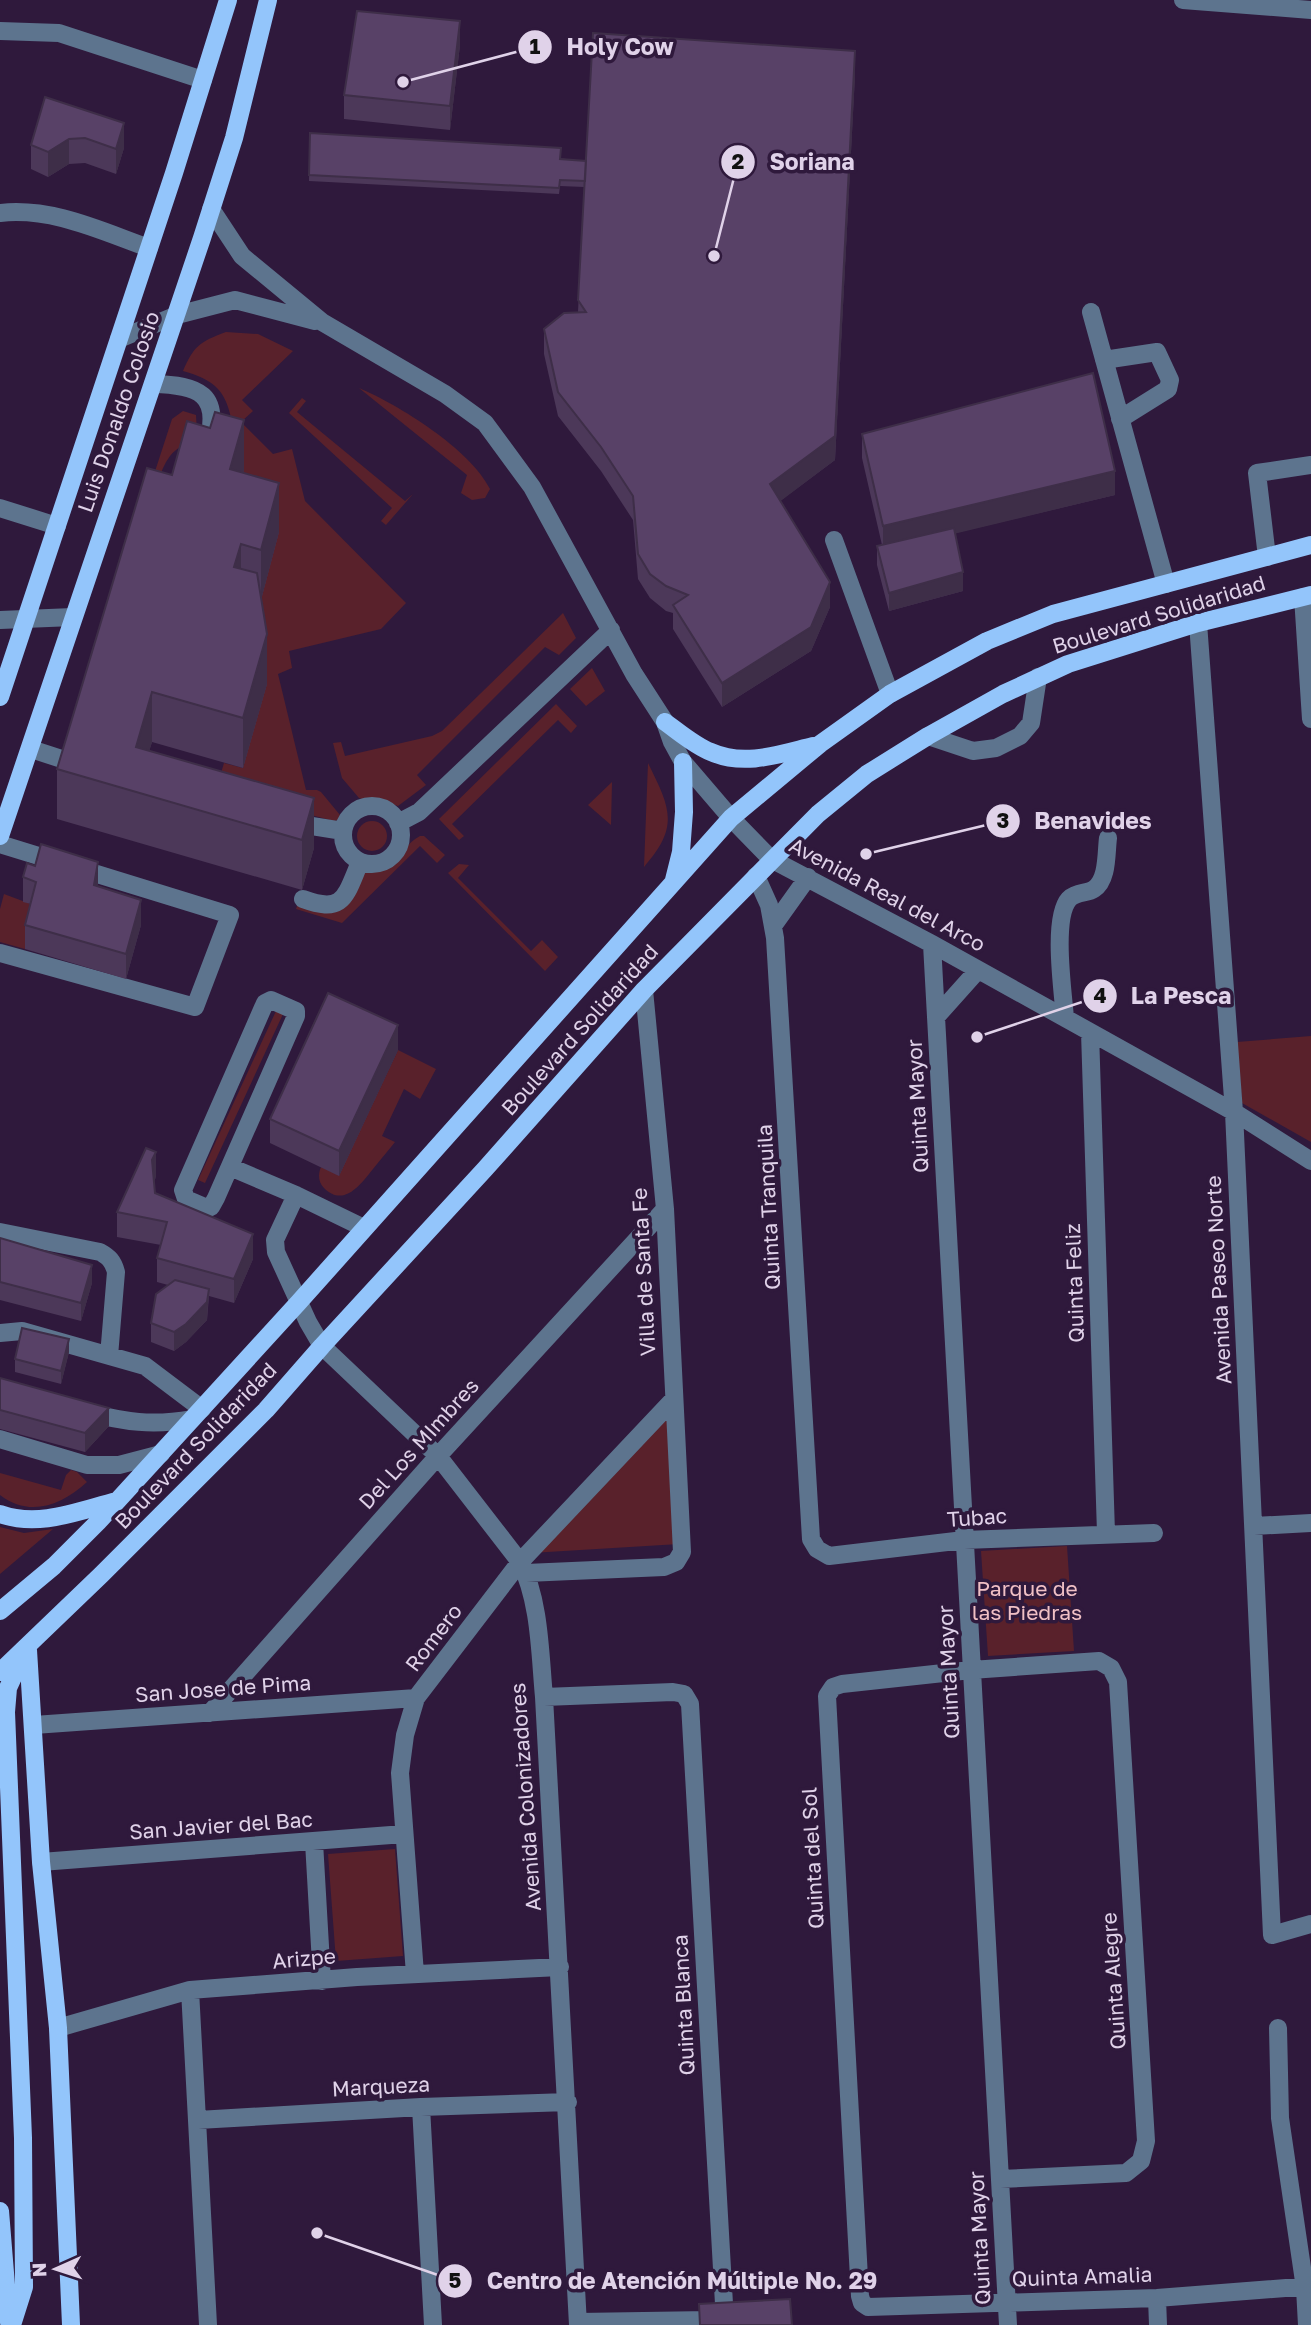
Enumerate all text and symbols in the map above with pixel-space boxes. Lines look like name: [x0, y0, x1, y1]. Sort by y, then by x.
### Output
callout: Holy Cow: [517, 25, 687, 69]
text: Holy Cow: [566, 32, 674, 60]
text: 1: [530, 33, 541, 59]
callout: Soriana: [720, 140, 868, 184]
text: Soriana: [769, 147, 855, 175]
text: 2: [732, 148, 745, 174]
street label: Luis Donaldo Colosio: [71, 308, 165, 516]
street label: Boulevard Solidaridad: [1049, 569, 1268, 659]
callout: Benavides: [986, 799, 1166, 843]
text: Benavides: [1034, 806, 1152, 834]
text: 3: [997, 807, 1009, 833]
street label: Avenida Real del Arco: [785, 831, 990, 957]
street label: Boulevard Solidaridad: [496, 938, 663, 1120]
callout: La Pesca: [1082, 974, 1246, 1018]
text: La Pesca: [1131, 981, 1231, 1009]
text: 4: [1093, 982, 1107, 1008]
street label: Quinta Mayor: [901, 1039, 933, 1174]
street label: Quinta Tranquila: [751, 1124, 785, 1291]
street label: Avenida Paseo Norte: [1200, 1175, 1236, 1385]
street label: Villa de Santa Fe: [626, 1187, 660, 1357]
street label: Quinta Feliz: [1059, 1223, 1089, 1343]
street label: Boulevard Solidaridad: [109, 1357, 282, 1534]
street label: Del Los MImbres: [353, 1373, 484, 1514]
street label: Tubac: [946, 1502, 1008, 1532]
park label: Parque de las Piedras: [972, 1575, 1082, 1625]
street label: Romero: [399, 1598, 467, 1676]
street label: Quinta Mayor: [932, 1605, 964, 1740]
street label: San Jose de Pima: [134, 1669, 312, 1707]
street label: Avenida Colonizadores: [504, 1682, 546, 1912]
street label: Quinta del Sol: [795, 1787, 829, 1930]
street label: San Javier del Bac: [128, 1806, 314, 1844]
street label: Quinta Alegre: [1095, 1912, 1131, 2051]
street label: Quinta Blanca: [666, 1934, 700, 2076]
street label: Arizpe: [271, 1942, 337, 1974]
street label: Marqueza: [331, 2070, 431, 2102]
street label: Quinta Mayor: [963, 2171, 995, 2306]
north arrow: [21, 2234, 91, 2304]
callout: Centro de Atención Múltiple No. 29: [438, 2259, 891, 2303]
street label: Quinta Amalia: [1011, 2261, 1153, 2291]
text: N: [27, 2262, 50, 2278]
text: Centro de Atención Múltiple No. 29: [487, 2266, 877, 2294]
text: 5: [449, 2267, 462, 2293]

